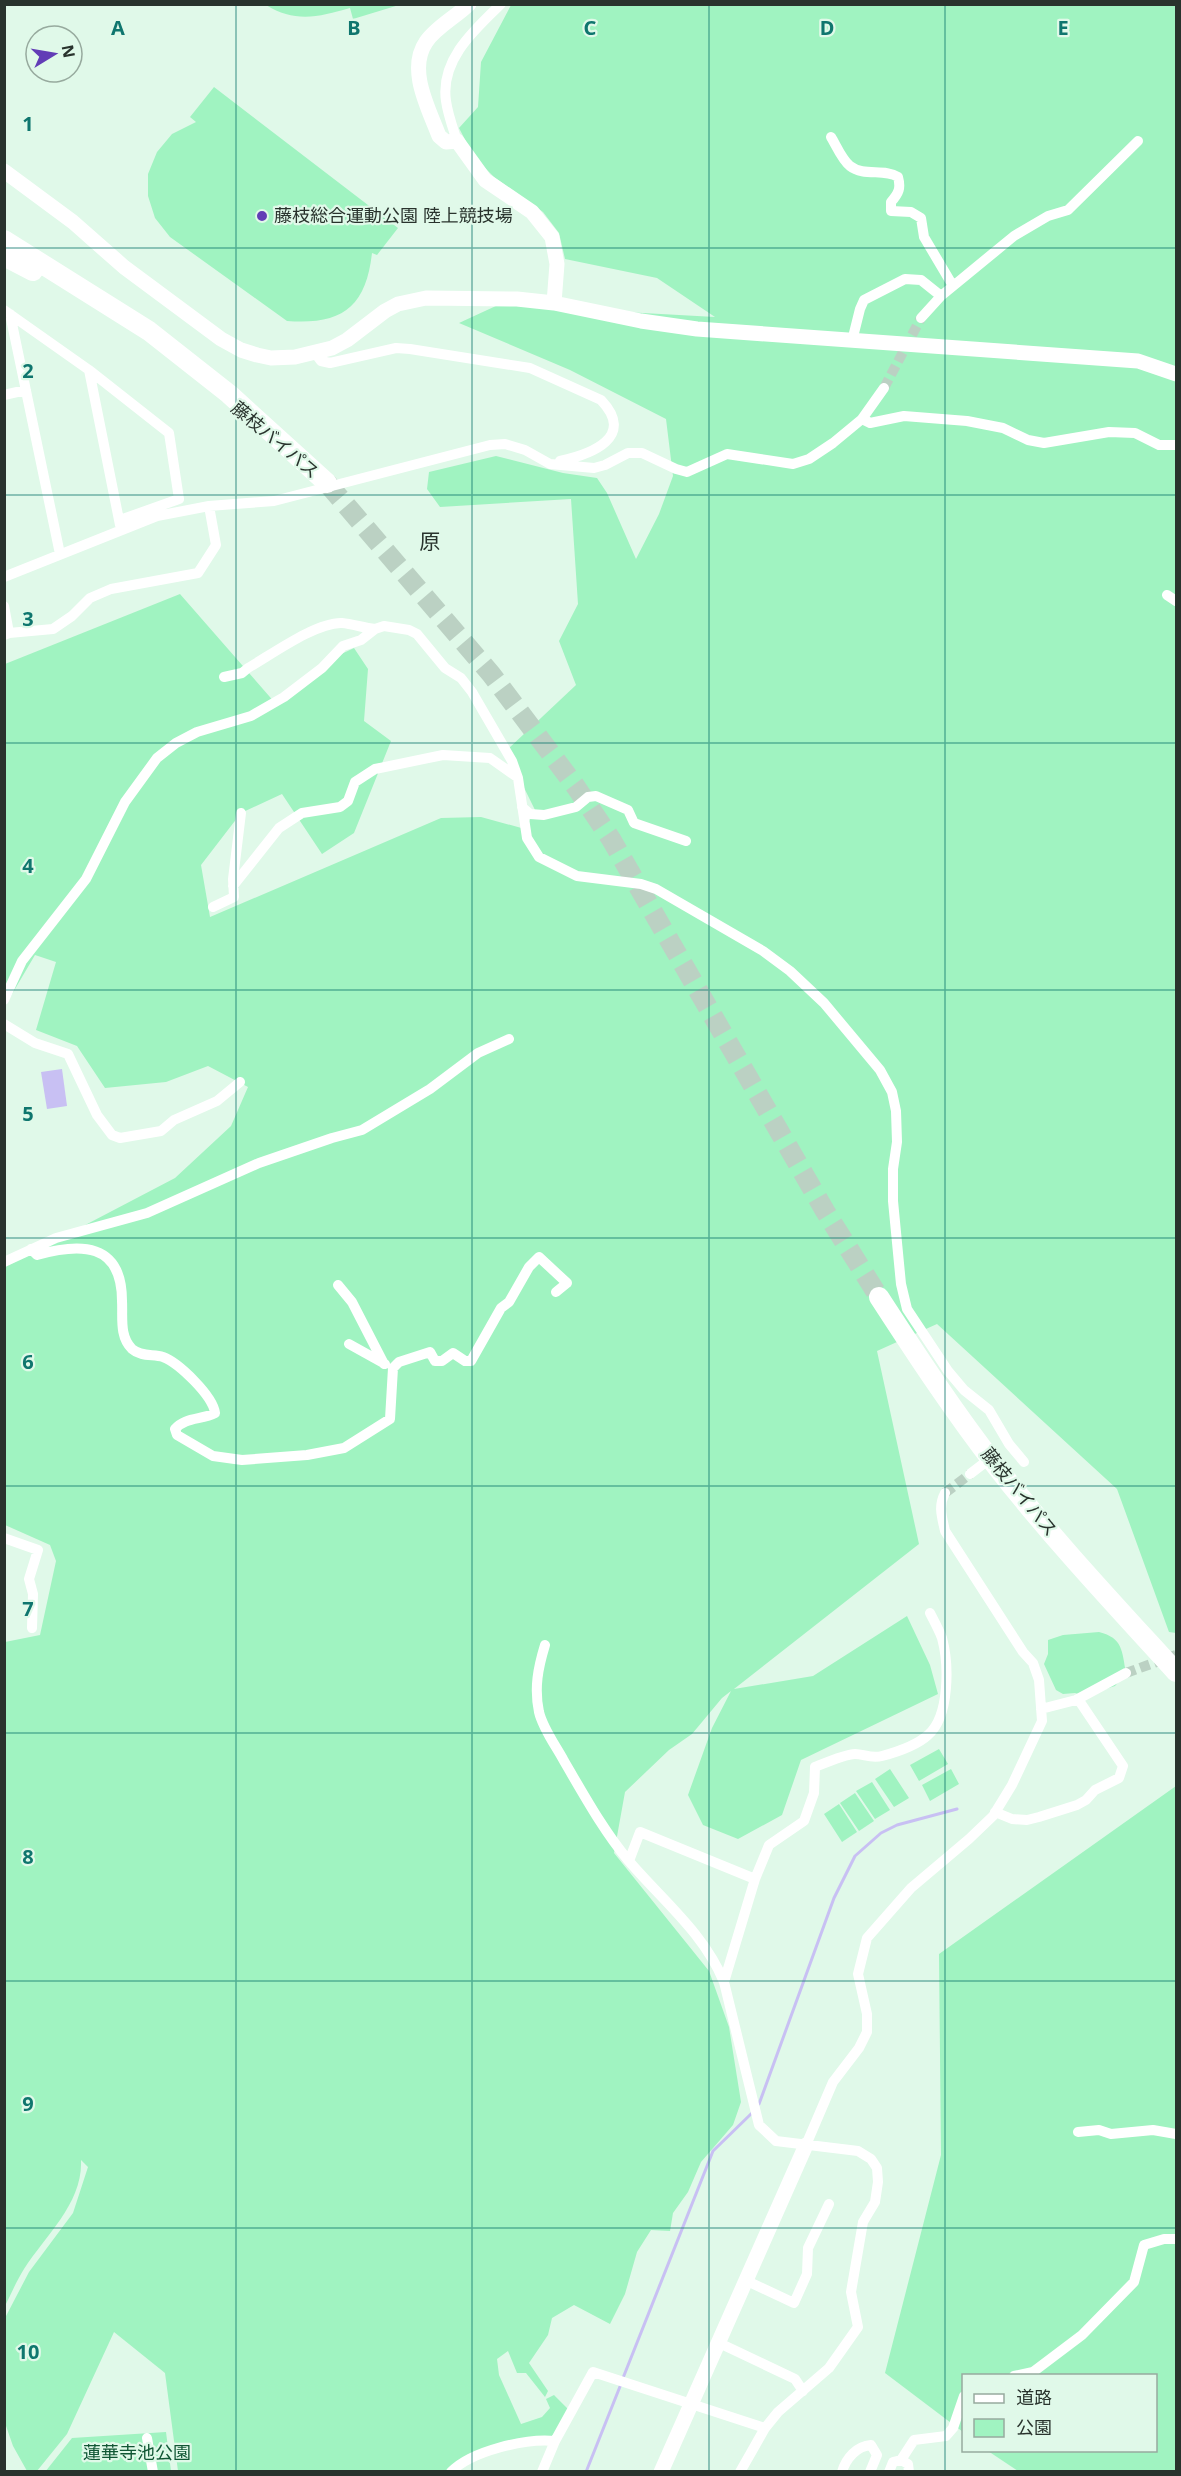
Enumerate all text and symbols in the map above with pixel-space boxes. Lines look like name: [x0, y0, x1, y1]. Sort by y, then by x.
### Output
text: A: [111, 14, 125, 41]
text: B: [347, 14, 361, 41]
text: C: [584, 14, 597, 41]
text: D: [820, 14, 834, 41]
text: E: [1057, 14, 1069, 41]
north arrow: [24, 24, 84, 84]
text: N: [57, 43, 81, 60]
text: 1: [22, 110, 34, 137]
place label: 藤枝総合運動公園 陸上競技場: [274, 203, 513, 227]
marker: 藤枝総合運動公園 陸上競技場: [255, 209, 269, 223]
text: 2: [22, 357, 34, 384]
street label: 藤枝バイパス: [227, 395, 325, 483]
district label: 原: [420, 527, 441, 555]
text: 3: [22, 605, 34, 632]
text: 4: [22, 852, 34, 879]
text: 5: [22, 1100, 34, 1127]
text: 6: [22, 1348, 34, 1375]
street label: 藤枝バイパス: [977, 1442, 1063, 1541]
text: 7: [22, 1595, 34, 1622]
text: 8: [22, 1843, 34, 1870]
text: 9: [22, 2090, 34, 2117]
text: 10: [17, 2338, 39, 2365]
legend: [962, 2374, 1157, 2452]
text: 道路: [1016, 2385, 1052, 2409]
text: 公園: [1016, 2415, 1052, 2439]
park label: 蓮華寺池公園: [83, 2440, 191, 2464]

